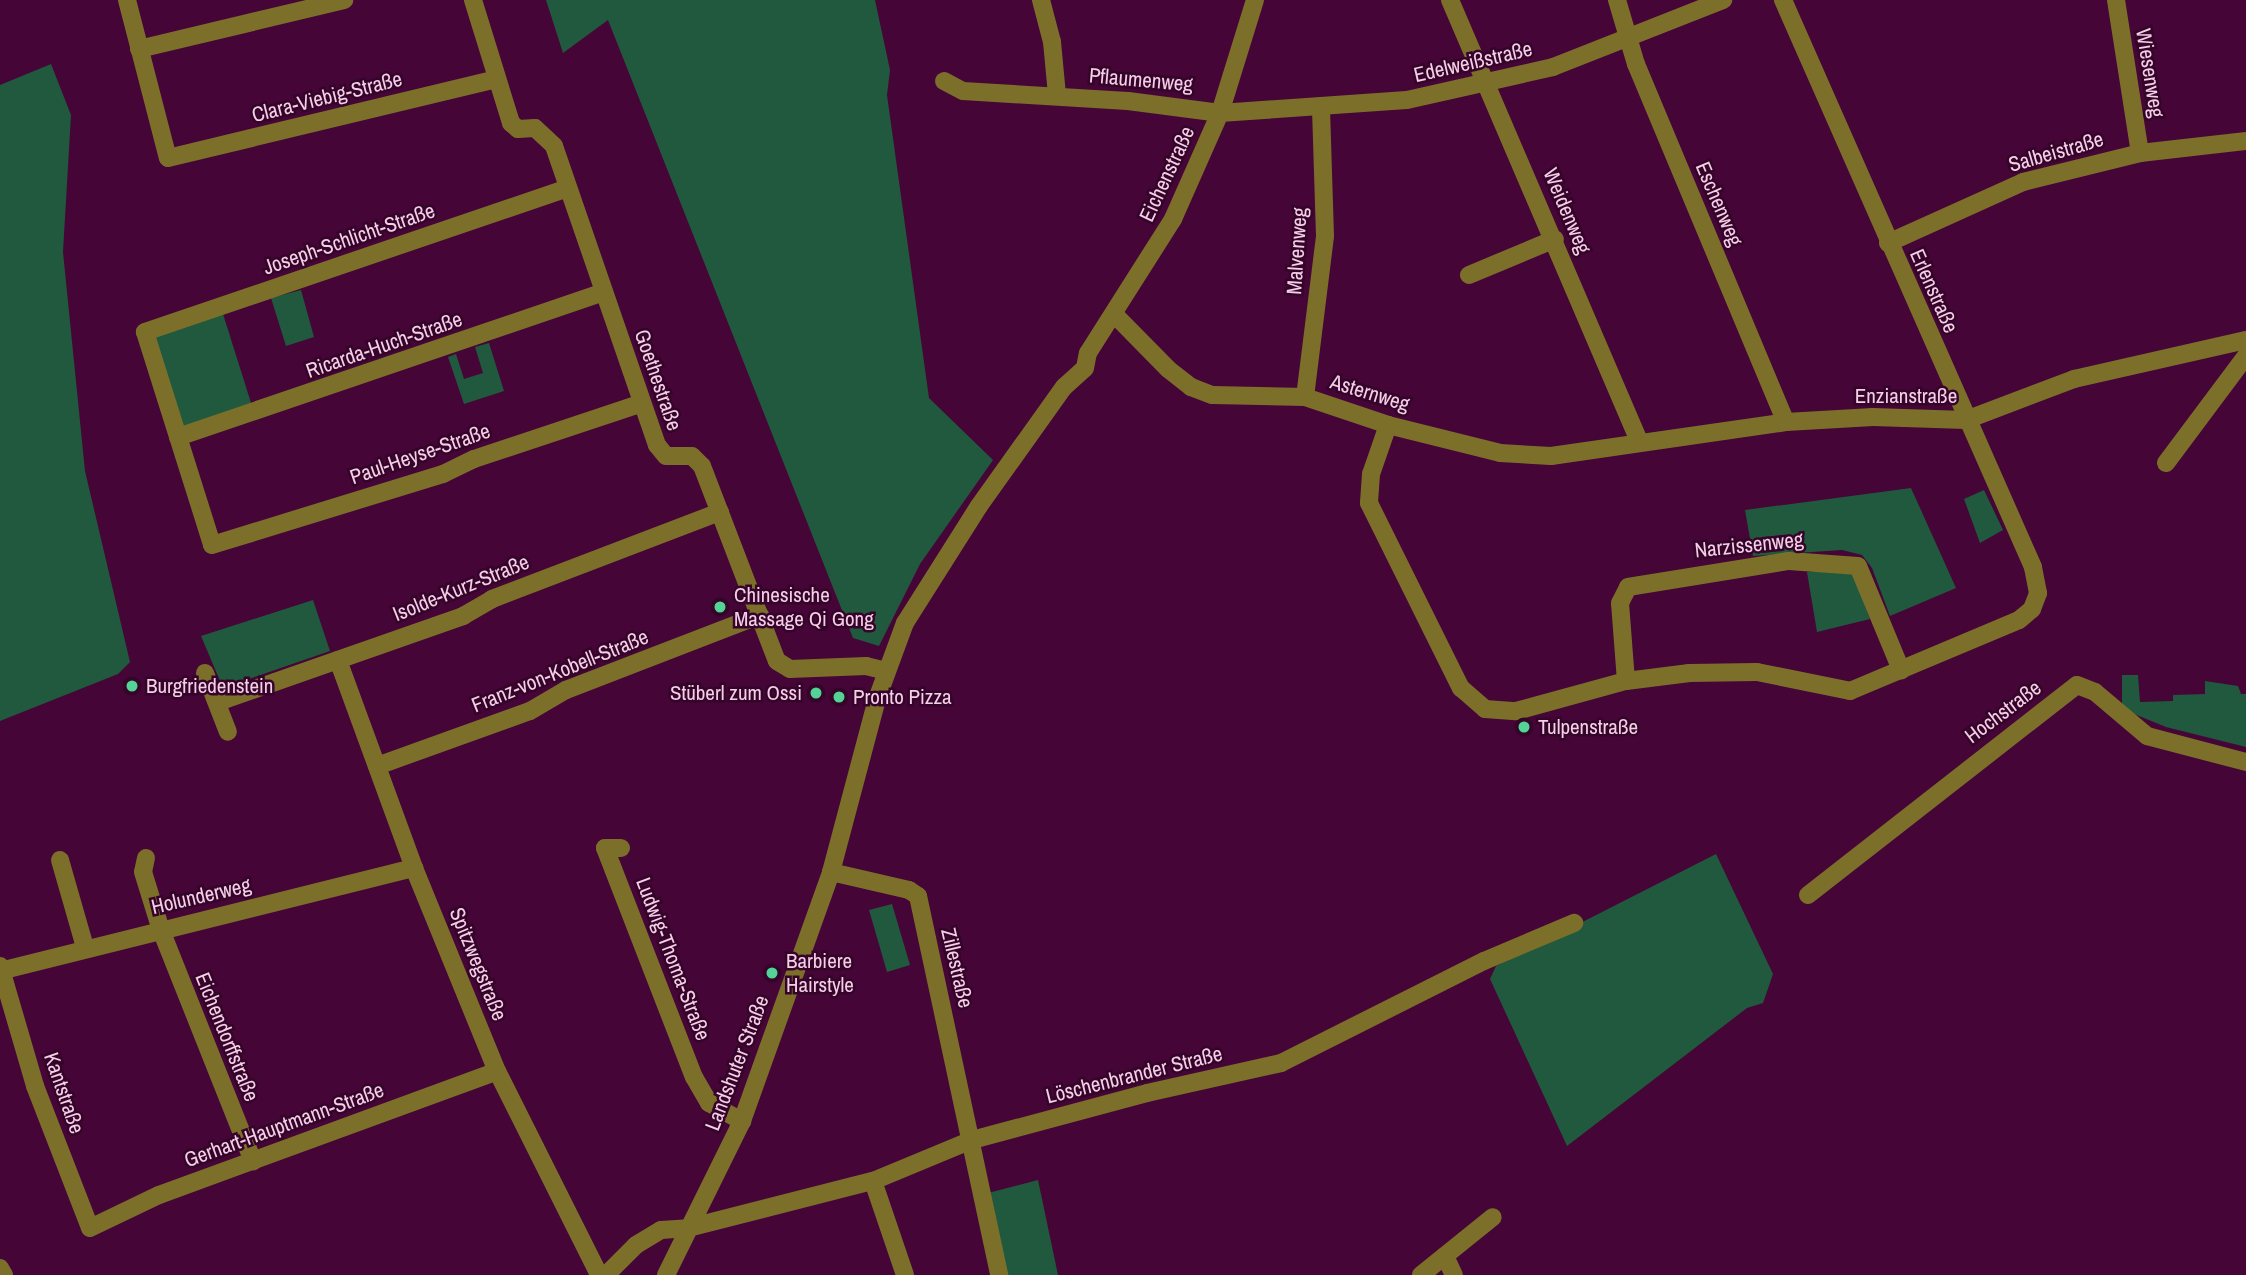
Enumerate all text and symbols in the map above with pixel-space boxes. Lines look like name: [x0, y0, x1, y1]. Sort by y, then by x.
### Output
street label: Wiesenweg: [2131, 27, 2169, 119]
street label: Edelweißstraße: [1411, 36, 1535, 88]
street label: Pflaumenweg: [1088, 63, 1194, 97]
street label: Clara-Viebig-Straße: [249, 66, 405, 128]
street label: Eichenstraße: [1134, 122, 1200, 226]
street label: Salbeistraße: [2006, 126, 2106, 178]
street label: Eschenweg: [1690, 158, 1748, 250]
street label: Weidenweg: [1538, 164, 1596, 258]
street label: Joseph-Schlicht-Straße: [260, 198, 438, 280]
street label: Malvenweg: [1281, 207, 1313, 295]
street label: Erlenstraße: [1904, 245, 1964, 337]
street label: Ricarda-Huch-Straße: [303, 306, 465, 384]
street label: Goethestraße: [629, 326, 687, 434]
street label: Asternweg: [1327, 369, 1413, 417]
street label: Enzianstraße: [1855, 383, 1957, 409]
street label: Paul-Heyse-Straße: [347, 418, 493, 490]
street label: Narzissenweg: [1693, 527, 1805, 563]
street label: Isolde-Kurz-Straße: [389, 549, 533, 627]
place label: Chinesische Massage Qi Gong: [734, 582, 874, 632]
marker: Chinesische Massage Qi Gong: [712, 599, 728, 615]
street label: Franz-von-Kobell-Straße: [468, 624, 652, 718]
place label: Burgfriedenstein: [146, 673, 273, 699]
street label: Hochstraße: [1960, 675, 2046, 749]
marker: Burgfriedenstein: [124, 678, 140, 694]
place label: Stüberl zum Ossi: [670, 680, 802, 706]
place label: Pronto Pizza: [853, 684, 952, 710]
marker: Stüberl zum Ossi: [808, 685, 824, 701]
marker: Pronto Pizza: [831, 689, 847, 705]
place label: Tulpenstraße: [1538, 714, 1638, 740]
marker: Tulpenstraße: [1516, 719, 1532, 735]
street label: Holunderweg: [149, 872, 253, 920]
street label: Ludwig-Thoma-Straße: [630, 874, 716, 1044]
street label: Spitzwegstraße: [444, 904, 512, 1024]
street label: Zillestraße: [936, 926, 978, 1010]
place label: Barbiere Hairstyle: [786, 948, 854, 998]
marker: Barbiere Hairstyle: [764, 965, 780, 981]
street label: Eichendorffstraße: [190, 969, 264, 1105]
street label: Landshuter Straße: [700, 992, 774, 1134]
street label: Löschenbrander Straße: [1043, 1041, 1225, 1109]
street label: Kantstraße: [38, 1049, 90, 1137]
street label: Gerhart-Hauptmann-Straße: [181, 1077, 387, 1173]

